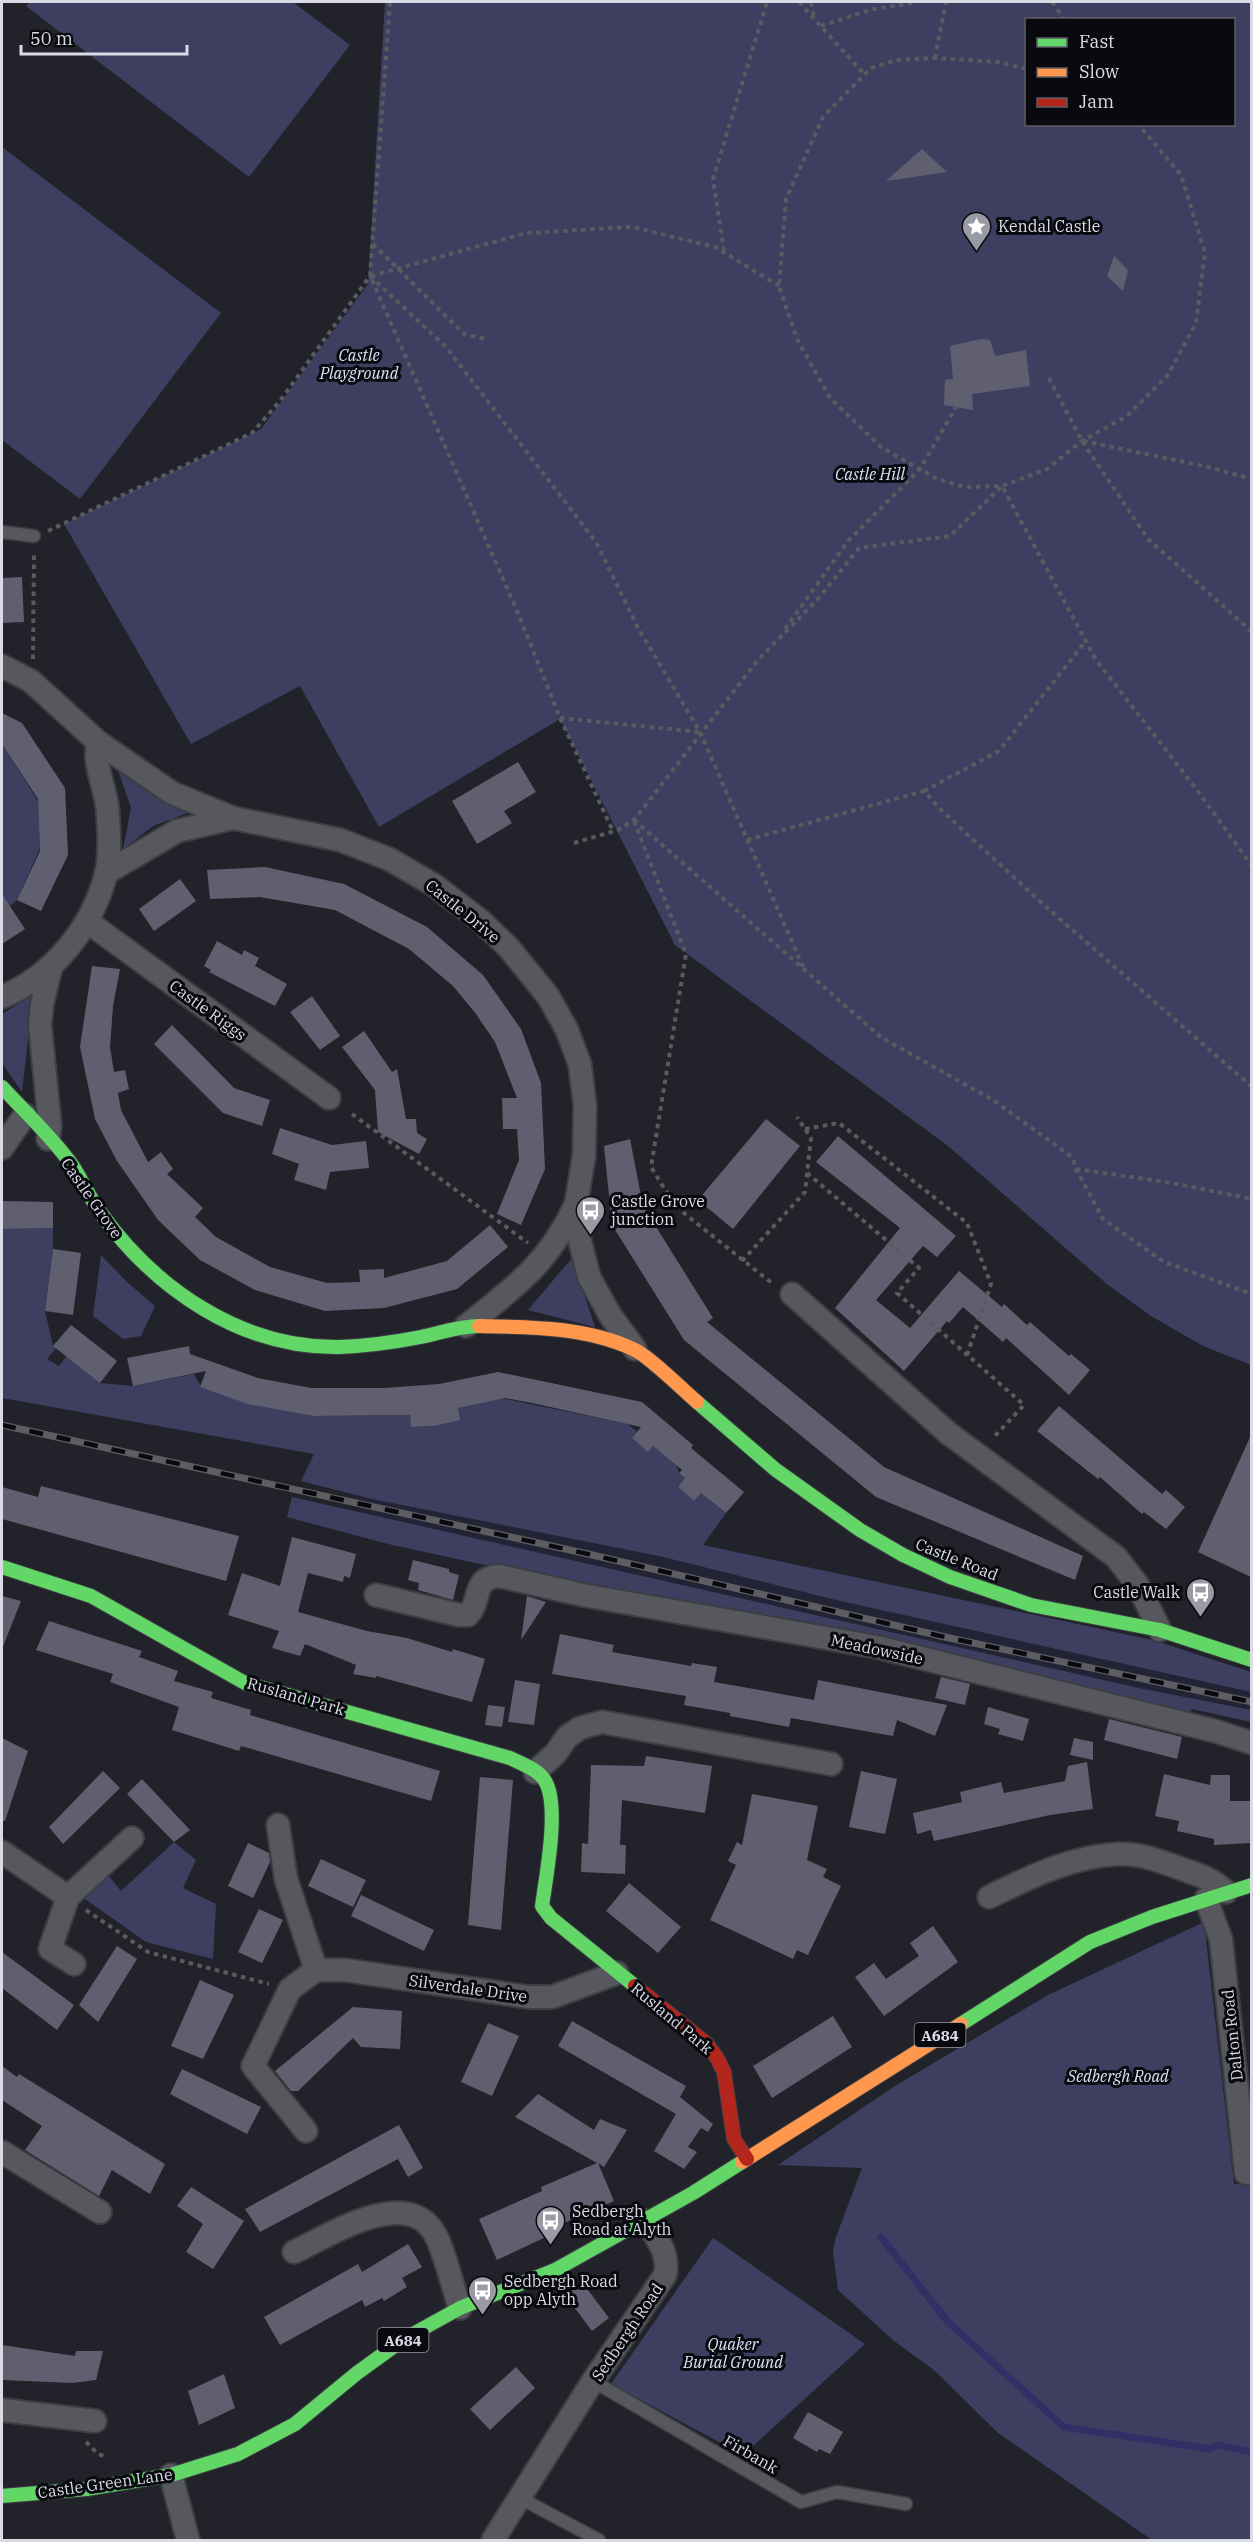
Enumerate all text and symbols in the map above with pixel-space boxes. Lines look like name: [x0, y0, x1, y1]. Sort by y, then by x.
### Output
scale bar: [21, 18, 188, 56]
legend: [1025, 18, 1235, 126]
text: 50 m: [30, 27, 73, 50]
text: Fast: [1079, 30, 1114, 53]
text: Slow: [1079, 60, 1119, 83]
text: Jam: [1079, 90, 1114, 113]
place icon: Kendal Castle: [961, 210, 993, 252]
place label: Kendal Castle: [998, 216, 1100, 236]
park label: Castle Playground: [319, 345, 399, 383]
park label: Castle Hill: [835, 464, 905, 484]
street label: Castle Drive: [422, 875, 504, 947]
street label: Castle Riggs: [166, 975, 250, 1045]
street label: Castle Grove: [57, 1154, 127, 1242]
place label: Castle Grove junction: [610, 1191, 705, 1229]
bus stop icon: Castle Grove junction: [574, 1194, 606, 1236]
street label: Castle Road: [913, 1533, 1002, 1585]
bus stop icon: Castle Walk: [1185, 1576, 1217, 1618]
place label: Castle Walk: [1093, 1582, 1181, 1602]
street label: Meadowside: [829, 1629, 925, 1669]
street label: Rusland Park: [245, 1673, 348, 1720]
street label: Silverdale Drive: [408, 1970, 528, 2006]
street label: Rusland Park: [627, 1978, 717, 2058]
street label: Dalton Road: [1217, 1988, 1247, 2082]
road number: A684: [914, 2023, 966, 2047]
park label: Sedbergh Road: [1066, 2066, 1169, 2086]
place label: Sedbergh Road at Alyth: [572, 2201, 672, 2239]
bus stop icon: Sedbergh Road at Alyth: [535, 2204, 567, 2246]
place label: Sedbergh Road opp Alyth: [504, 2271, 618, 2309]
bus stop icon: Sedbergh Road opp Alyth: [467, 2274, 499, 2316]
street label: Sedbergh Road: [587, 2279, 667, 2385]
road number: A684: [378, 2328, 428, 2352]
park label: Quaker Burial Ground: [682, 2334, 783, 2372]
street label: Firbank: [720, 2430, 782, 2478]
street label: Castle Green Lane: [36, 2464, 174, 2502]

